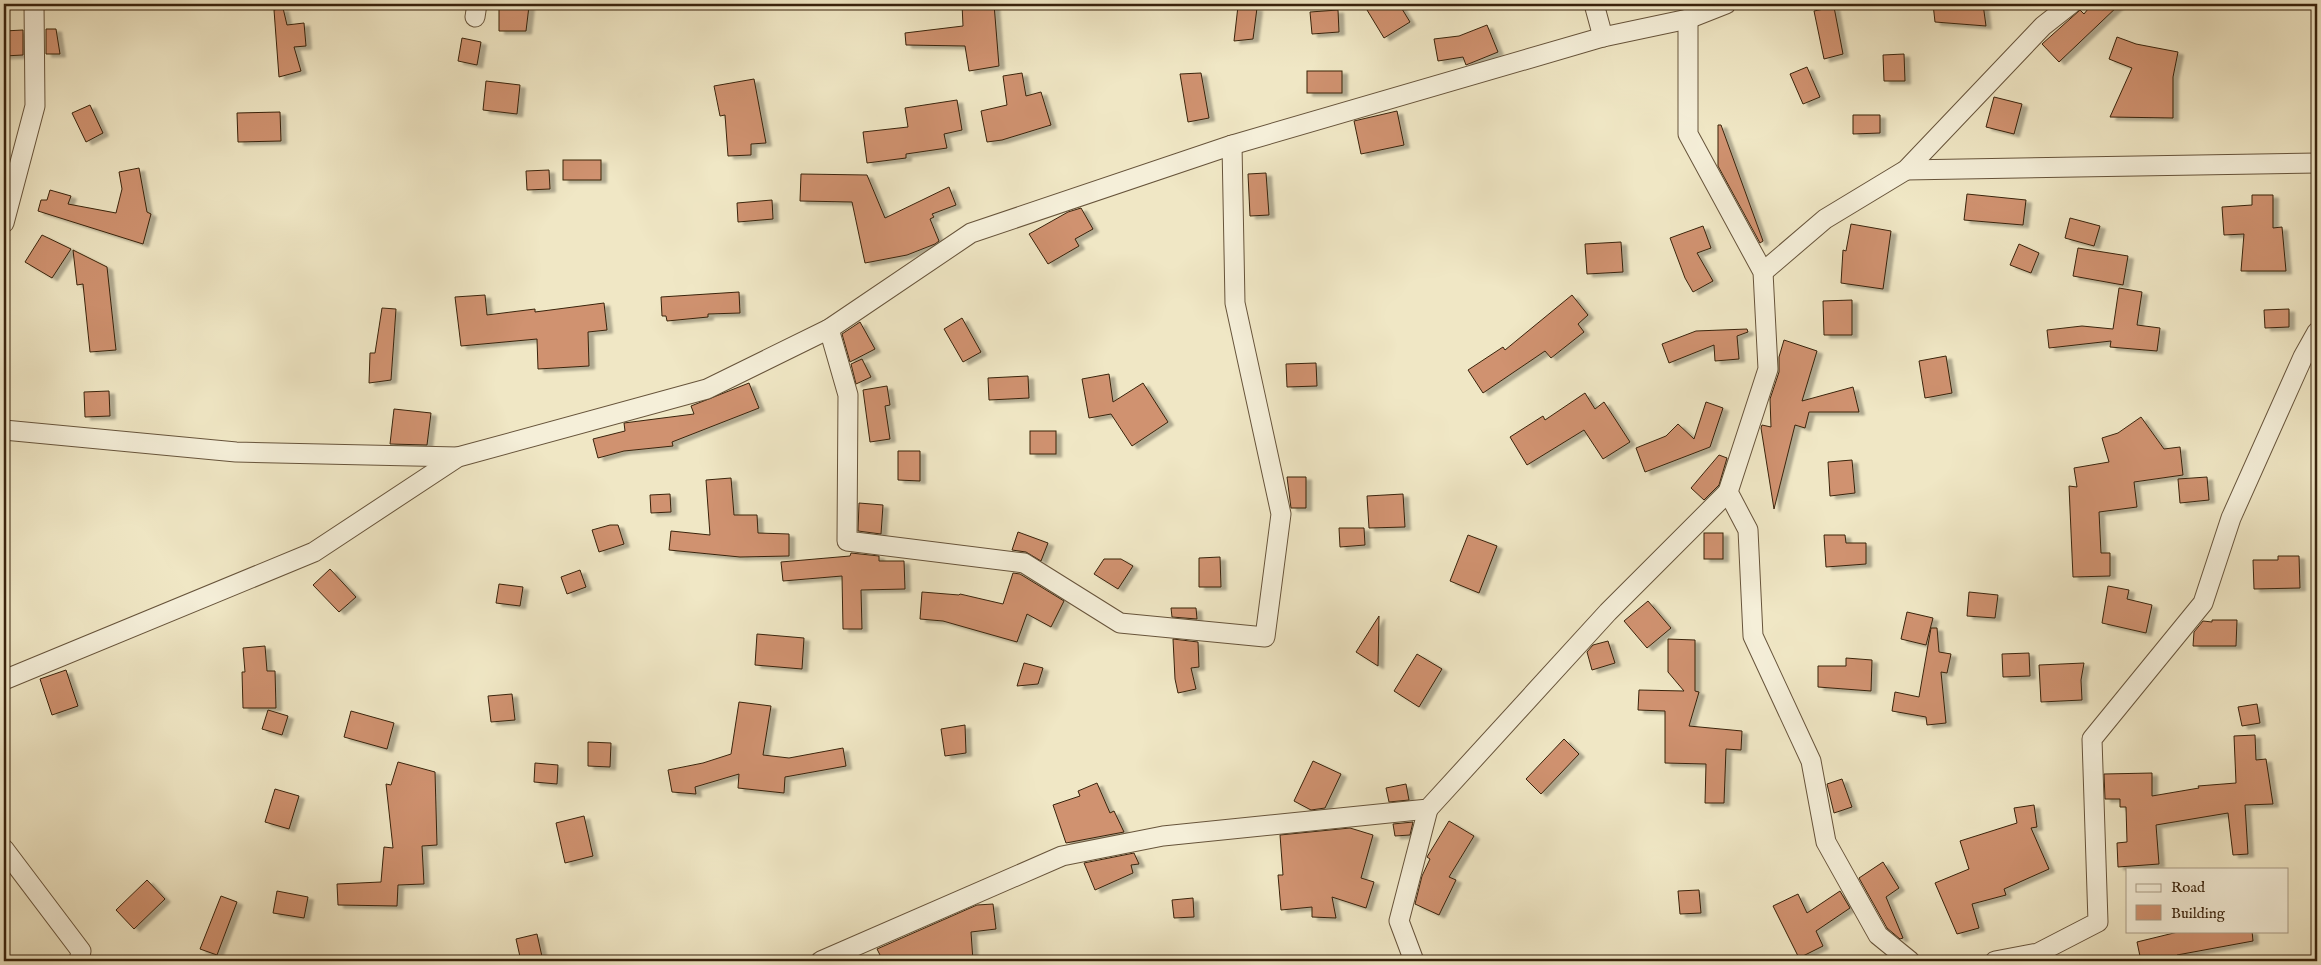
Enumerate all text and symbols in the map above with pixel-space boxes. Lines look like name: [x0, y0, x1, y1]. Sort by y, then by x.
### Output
legend: [2126, 868, 2288, 932]
text: Road: [2171, 878, 2206, 897]
text: Building: [2171, 904, 2226, 923]

